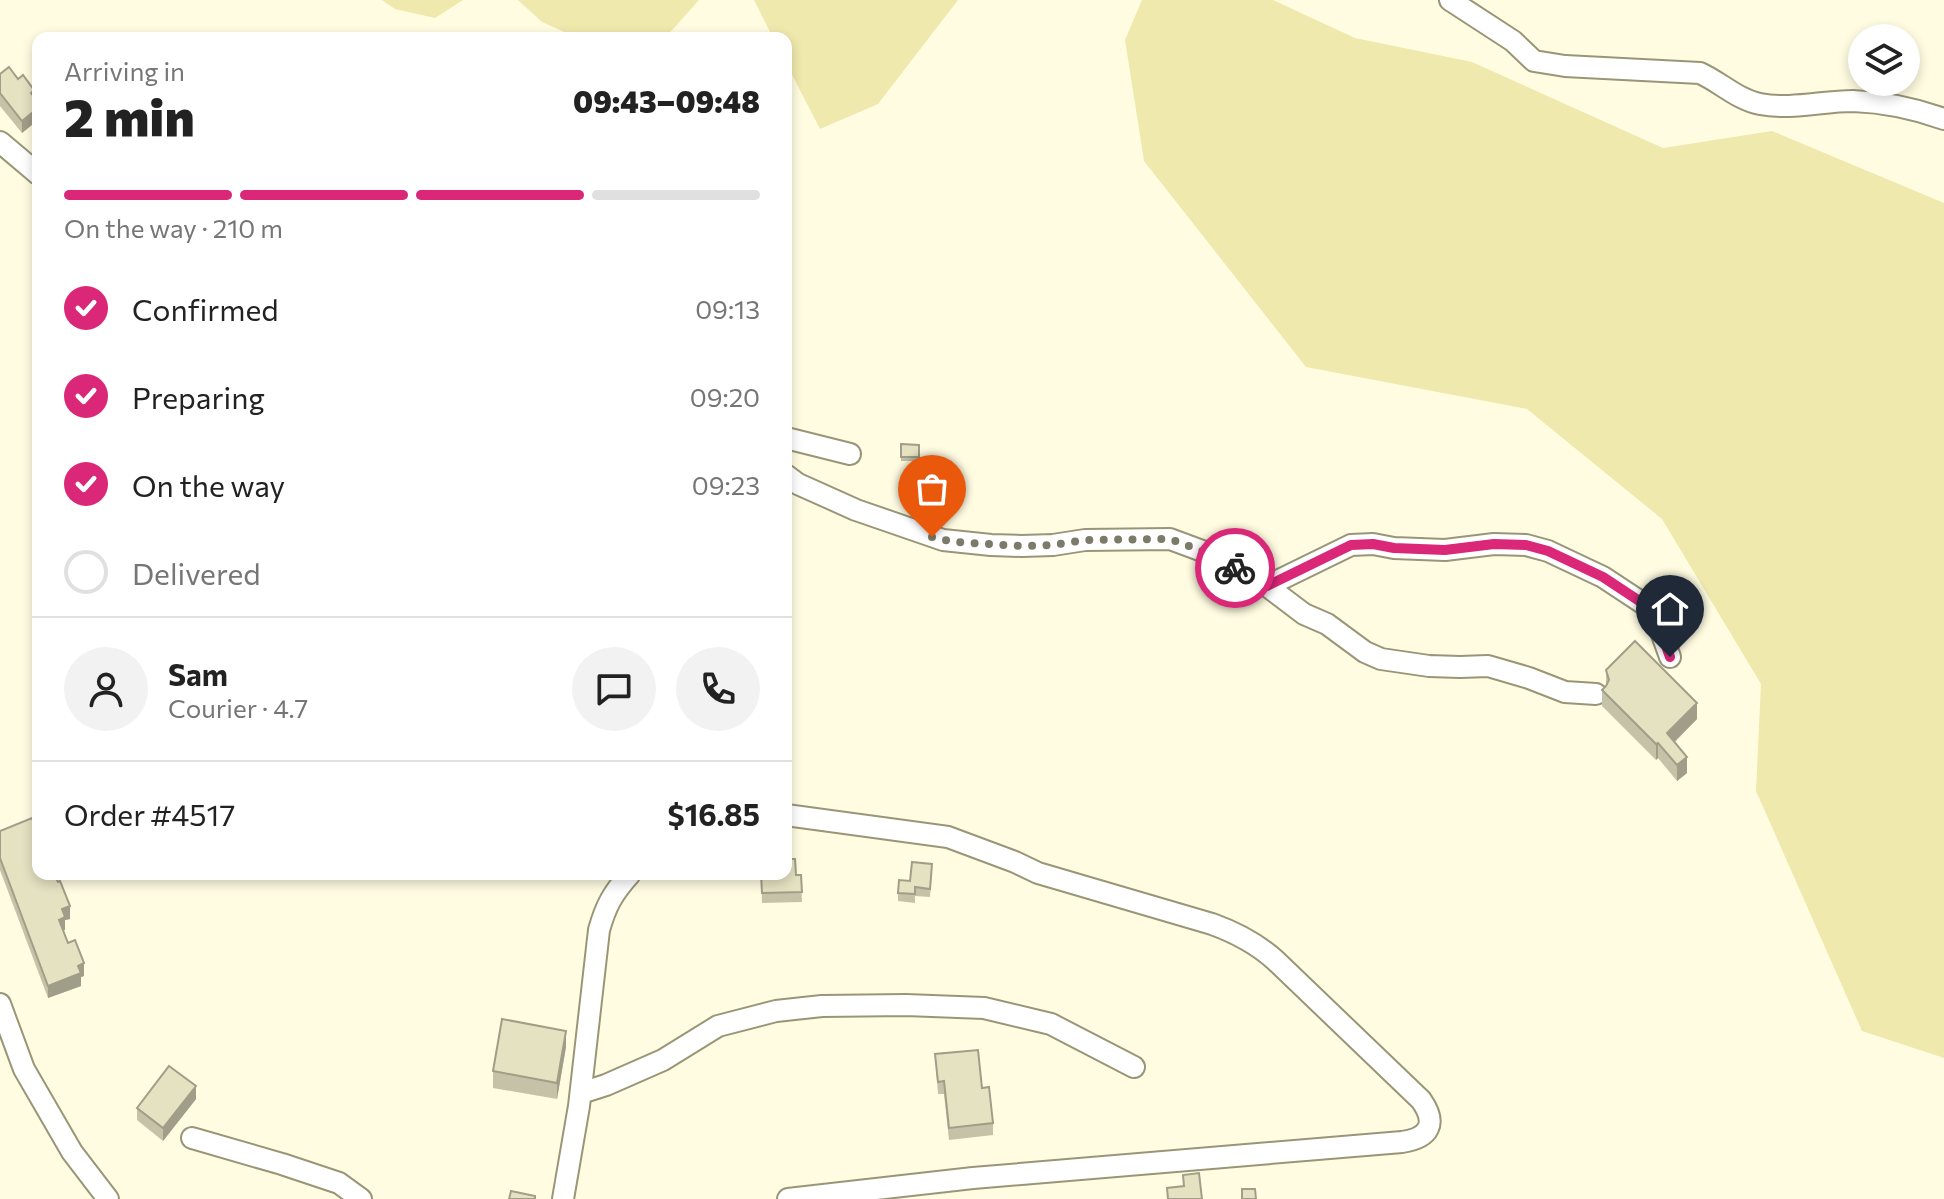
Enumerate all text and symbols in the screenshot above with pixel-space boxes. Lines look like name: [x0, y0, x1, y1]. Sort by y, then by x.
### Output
map controls: [1848, 24, 1920, 96]
button: layers: [1848, 24, 1920, 96]
text: Arriving in: [64, 55, 185, 86]
text: 09:43–09:48: [573, 82, 760, 119]
text: 2 min: [64, 84, 195, 148]
text: On the way · 210 m: [64, 212, 283, 243]
icon: check: [64, 286, 108, 330]
text: Confirmed: [132, 290, 279, 327]
text: 09:13: [695, 293, 760, 324]
icon: check: [64, 374, 108, 418]
text: Preparing: [132, 378, 265, 415]
text: 09:20: [690, 381, 760, 412]
pin: [898, 455, 966, 537]
icon: check: [64, 462, 108, 506]
text: On the way: [132, 466, 285, 503]
icon: bag: [910, 467, 954, 511]
text: 09:23: [692, 469, 760, 500]
courier: [1195, 528, 1275, 608]
icon: bike: [1213, 546, 1257, 590]
text: Delivered: [132, 554, 261, 591]
pin: [1636, 575, 1704, 657]
icon: home: [1648, 587, 1692, 631]
button: person: [64, 647, 148, 731]
button: chat: [572, 647, 656, 731]
button: phone: [676, 647, 760, 731]
text: Sam: [168, 655, 228, 692]
text: Courier · 4.7: [168, 692, 308, 723]
text: Order #4517: [64, 795, 235, 832]
text: $16.85: [668, 795, 760, 832]

